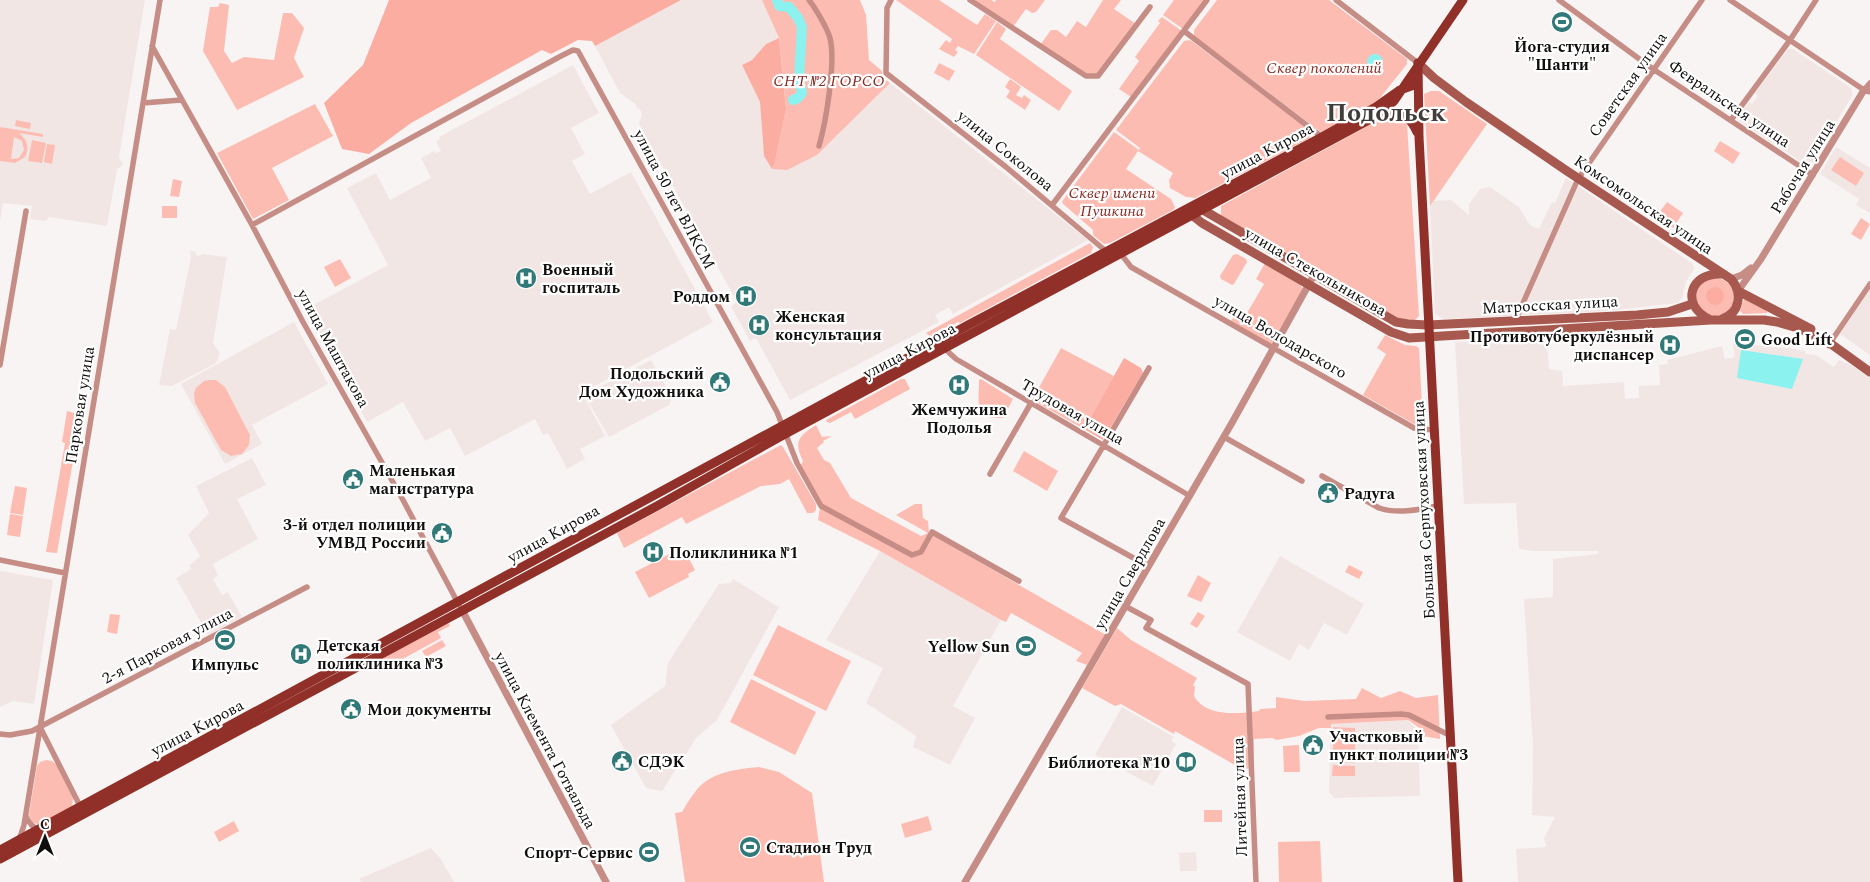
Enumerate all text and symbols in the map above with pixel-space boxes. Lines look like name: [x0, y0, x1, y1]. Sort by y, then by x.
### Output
sports icon: Йога-студия "Шанти": [1550, 10, 1574, 34]
street label: Советская улица: [1583, 27, 1673, 142]
place label: Йога-студия "Шанти": [1514, 35, 1610, 77]
street label: Февральская улица: [1664, 54, 1795, 154]
park label: Сквер поколений: [1266, 56, 1382, 80]
park label: СНТ №2 ГОРСО: [773, 69, 885, 93]
district label: Подольск: [1326, 93, 1446, 133]
street label: улица Соколова: [951, 104, 1059, 197]
street label: Рабочая улица: [1764, 115, 1842, 218]
street label: улица Кирова: [1216, 116, 1318, 186]
street label: улица 50 лет ВЛКСМ: [627, 124, 721, 274]
street label: Комсомольская улица: [1569, 149, 1718, 261]
park label: Сквер имени Пушкина: [1069, 181, 1156, 223]
street label: улица Стекольникова: [1239, 221, 1391, 323]
place label: Военный госпиталь: [542, 258, 620, 300]
hospital icon: Военный госпиталь: [514, 266, 538, 290]
street label: улица Маштакова: [290, 284, 376, 412]
hospital icon: Роддом: [734, 284, 758, 308]
place label: Роддом: [673, 285, 730, 309]
street label: улица Володарского: [1209, 288, 1351, 385]
street label: Матросская улица: [1481, 289, 1619, 321]
place label: Женская консультация: [775, 305, 882, 347]
hospital icon: Женская консультация: [747, 313, 771, 337]
street label: улица Кирова: [858, 316, 960, 386]
place label: Противотуберкулёзный диспансер: [1470, 325, 1654, 367]
sports icon: Good Lift: [1733, 327, 1757, 351]
place label: Good Lift: [1761, 328, 1832, 352]
hospital icon: Противотуберкулёзный диспансер: [1658, 333, 1682, 357]
street label: Парковая улица: [59, 345, 101, 466]
place label: Подольский Дом Художника: [579, 362, 705, 404]
public building icon: Подольский Дом Художника: [708, 370, 732, 394]
street label: Трудовая улица: [1016, 372, 1129, 451]
hospital icon: Жемчужина Подолья: [947, 373, 971, 397]
place label: Жемчужина Подолья: [911, 398, 1008, 440]
street label: Большая Серпуховская улица: [1406, 400, 1442, 620]
place label: Маленькая магистратура: [369, 459, 475, 501]
public building icon: Маленькая магистратура: [341, 467, 365, 491]
public building icon: Радуга: [1316, 481, 1340, 505]
place label: Радуга: [1344, 482, 1396, 506]
street label: улица Кирова: [502, 498, 604, 570]
place label: 3-й отдел полиции УМВД России: [283, 513, 426, 555]
street label: улица Свердлова: [1088, 513, 1172, 635]
public building icon: 3-й отдел полиции УМВД России: [430, 521, 454, 545]
hospital icon: Поликлиника №1: [641, 540, 665, 564]
place label: Поликлиника №1: [669, 541, 798, 565]
street label: 2-я Парковая улица: [98, 601, 237, 691]
sports icon: Импульс: [213, 628, 237, 652]
place label: Детская поликлиника №3: [317, 634, 443, 676]
sports icon: Yellow Sun: [1014, 634, 1038, 658]
place label: Yellow Sun: [928, 635, 1010, 659]
hospital icon: Детская поликлиника №3: [289, 642, 313, 666]
street label: улица Клемента Готвальда: [488, 647, 602, 833]
place label: Импульс: [191, 653, 259, 677]
street label: улица Кирова: [146, 693, 248, 763]
public building icon: Мои документы: [339, 697, 363, 721]
place label: Мои документы: [367, 698, 491, 722]
place label: Участковый пункт полиции №3: [1329, 725, 1468, 767]
public building icon: Участковый пункт полиции №3: [1301, 733, 1325, 757]
street label: Литейная улица: [1226, 737, 1254, 857]
public building icon: СДЭК: [610, 749, 634, 773]
place label: СДЭК: [638, 750, 686, 774]
library icon: Библиотека №10: [1174, 750, 1198, 774]
place label: Библиотека №10: [1047, 751, 1170, 775]
north arrow: [20, 812, 70, 862]
text: С: [40, 814, 50, 835]
sports icon: Стадион Труд: [738, 835, 762, 859]
place label: Стадион Труд: [766, 836, 872, 860]
sports icon: Спорт-Сервис: [637, 840, 661, 864]
place label: Спорт-Сервис: [524, 841, 633, 865]

